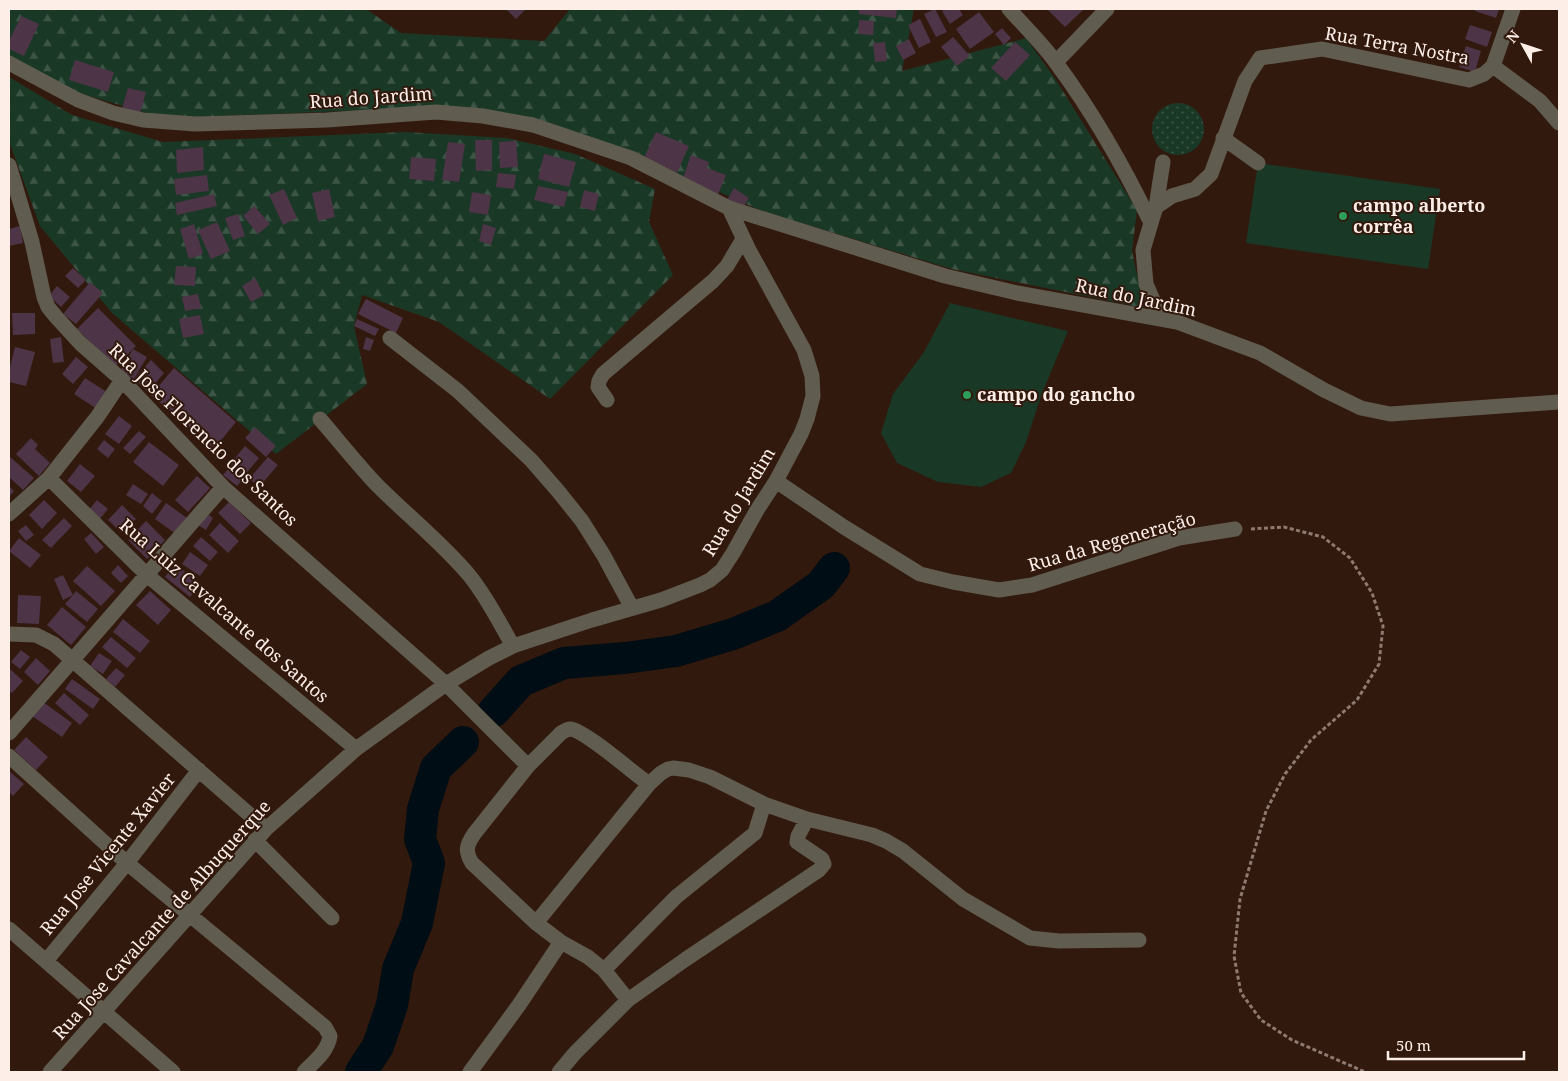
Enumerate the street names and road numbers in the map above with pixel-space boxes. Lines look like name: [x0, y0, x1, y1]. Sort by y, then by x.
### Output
street label: Rua Terra Nostra: [1323, 21, 1471, 70]
street label: Rua do Jardim: [309, 81, 433, 113]
street label: Rua do Jardim: [1074, 272, 1199, 322]
street label: Rua Jose Florencio dos Santos: [104, 337, 303, 531]
street label: Rua do Jardim: [696, 443, 780, 560]
street label: Rua da Regeneração: [1025, 506, 1198, 576]
street label: Rua Luiz Cavalcante dos Santos: [115, 513, 334, 708]
street label: Rua Jose Vicente Xavier: [34, 767, 181, 940]
street label: Rua Jose Cavalcante de Albuquerque: [47, 794, 275, 1044]

